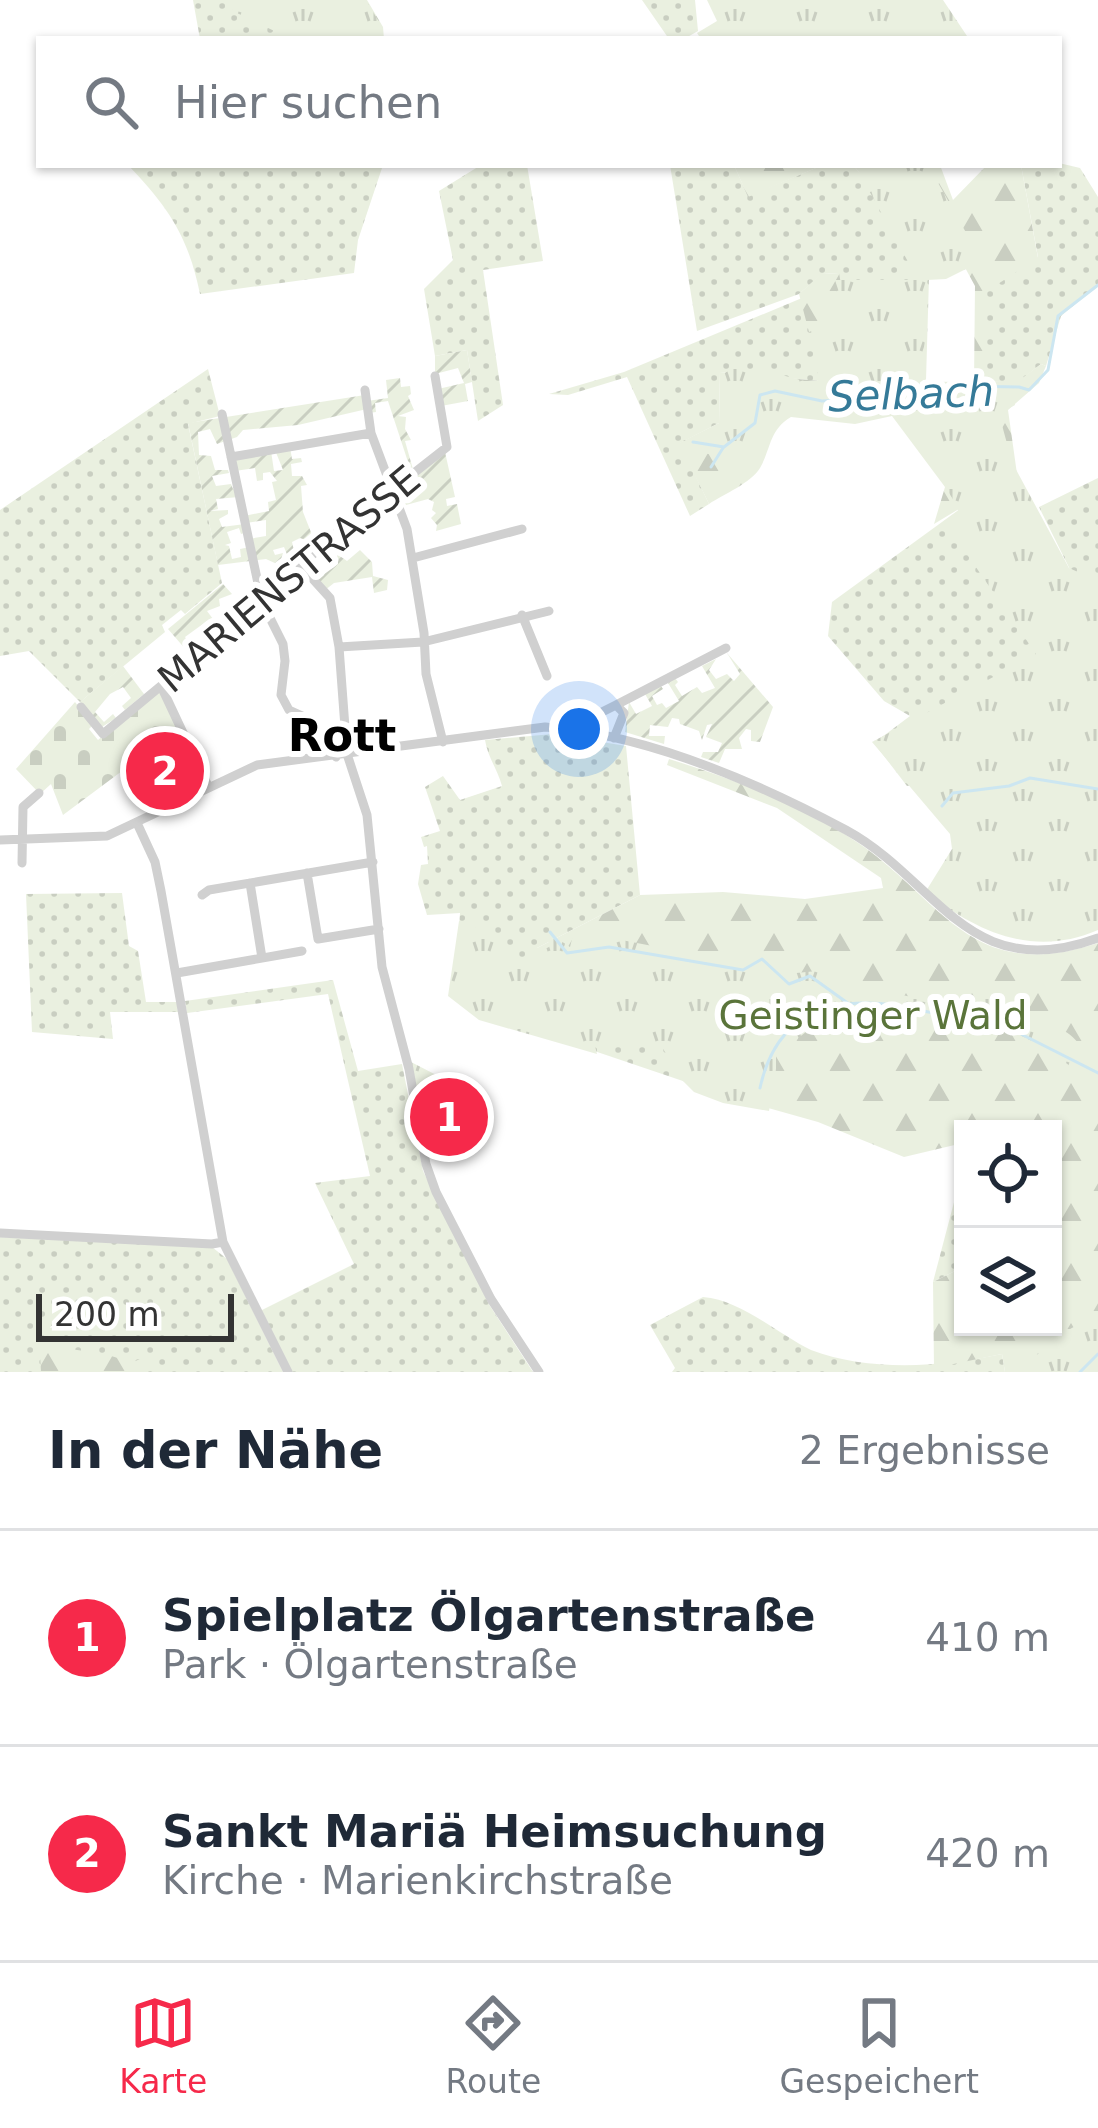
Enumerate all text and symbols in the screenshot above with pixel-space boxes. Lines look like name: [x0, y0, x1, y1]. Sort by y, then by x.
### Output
search box: [36, 36, 1062, 168]
icon: search: [78, 69, 144, 135]
text: Hier suchen: [174, 76, 442, 129]
water label: Selbach: [827, 367, 995, 421]
street label: MARIENSTRASSE: [149, 456, 429, 702]
your location: [549, 699, 609, 759]
district label: Rott: [288, 709, 396, 762]
pin: 2: [126, 726, 204, 816]
park label: Geistinger Wald: [719, 993, 1027, 1038]
pin: 1: [410, 1072, 488, 1162]
map controls: [954, 1120, 1062, 1336]
button: locate: [954, 1120, 1062, 1228]
button: layers: [954, 1228, 1062, 1336]
scale bar: [36, 1288, 234, 1341]
text: 200 m: [54, 1295, 160, 1334]
text: In der Nähe: [48, 1421, 383, 1480]
text: 2 Ergebnisse: [799, 1428, 1050, 1473]
text: Spielplatz Ölgartenstraße: [162, 1589, 816, 1642]
text: 1: [73, 1615, 101, 1660]
text: 410 m: [925, 1615, 1050, 1660]
text: Park · Ölgartenstraße: [162, 1642, 578, 1687]
text: Sankt Mariä Heimsuchung: [162, 1805, 827, 1858]
text: 2: [73, 1831, 101, 1876]
text: 420 m: [925, 1831, 1050, 1876]
text: Kirche · Marienkirchstraße: [162, 1858, 673, 1903]
tab: Karte: [119, 1990, 207, 2101]
tab: Route: [445, 1990, 541, 2101]
tab: Gespeichert: [780, 1990, 979, 2101]

